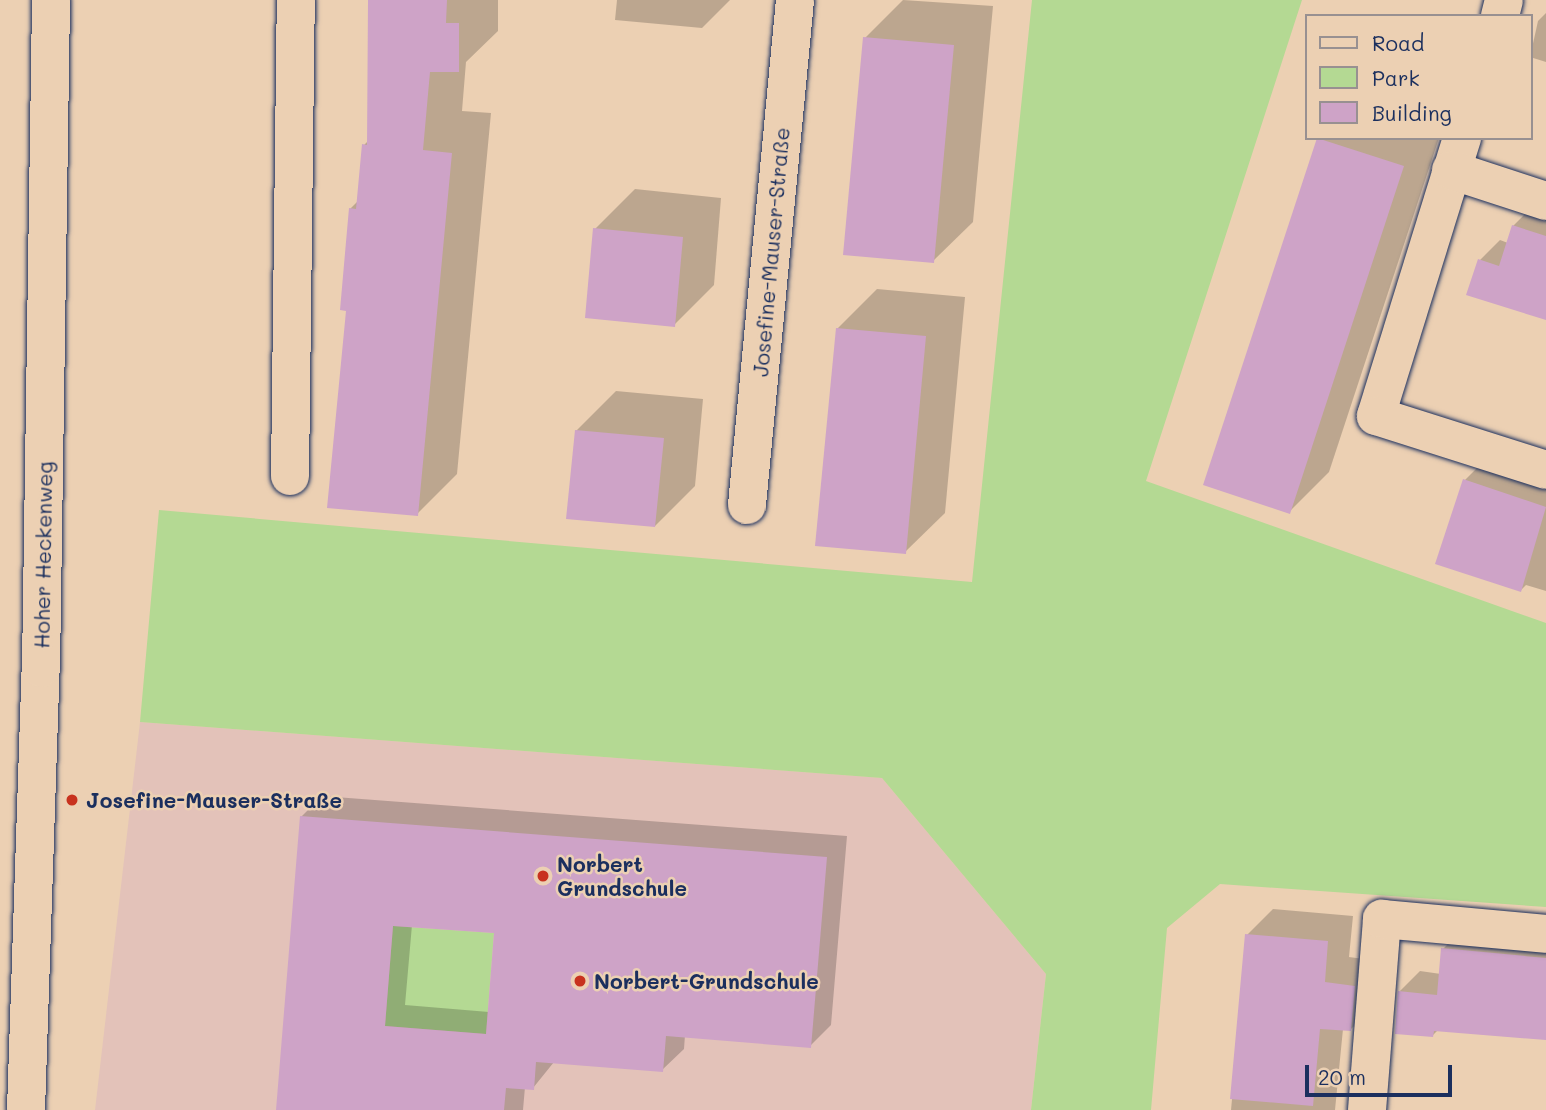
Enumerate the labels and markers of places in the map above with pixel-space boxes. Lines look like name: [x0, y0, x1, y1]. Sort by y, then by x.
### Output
place label: Josefine-Mauser-Straße: [86, 787, 342, 813]
marker: Josefine-Mauser-Straße: [64, 792, 80, 808]
place label: Norbert Grundschule: [557, 851, 687, 901]
marker: Norbert Grundschule: [535, 868, 551, 884]
place label: Norbert-Grundschule: [594, 968, 819, 994]
marker: Norbert-Grundschule: [572, 973, 588, 989]

